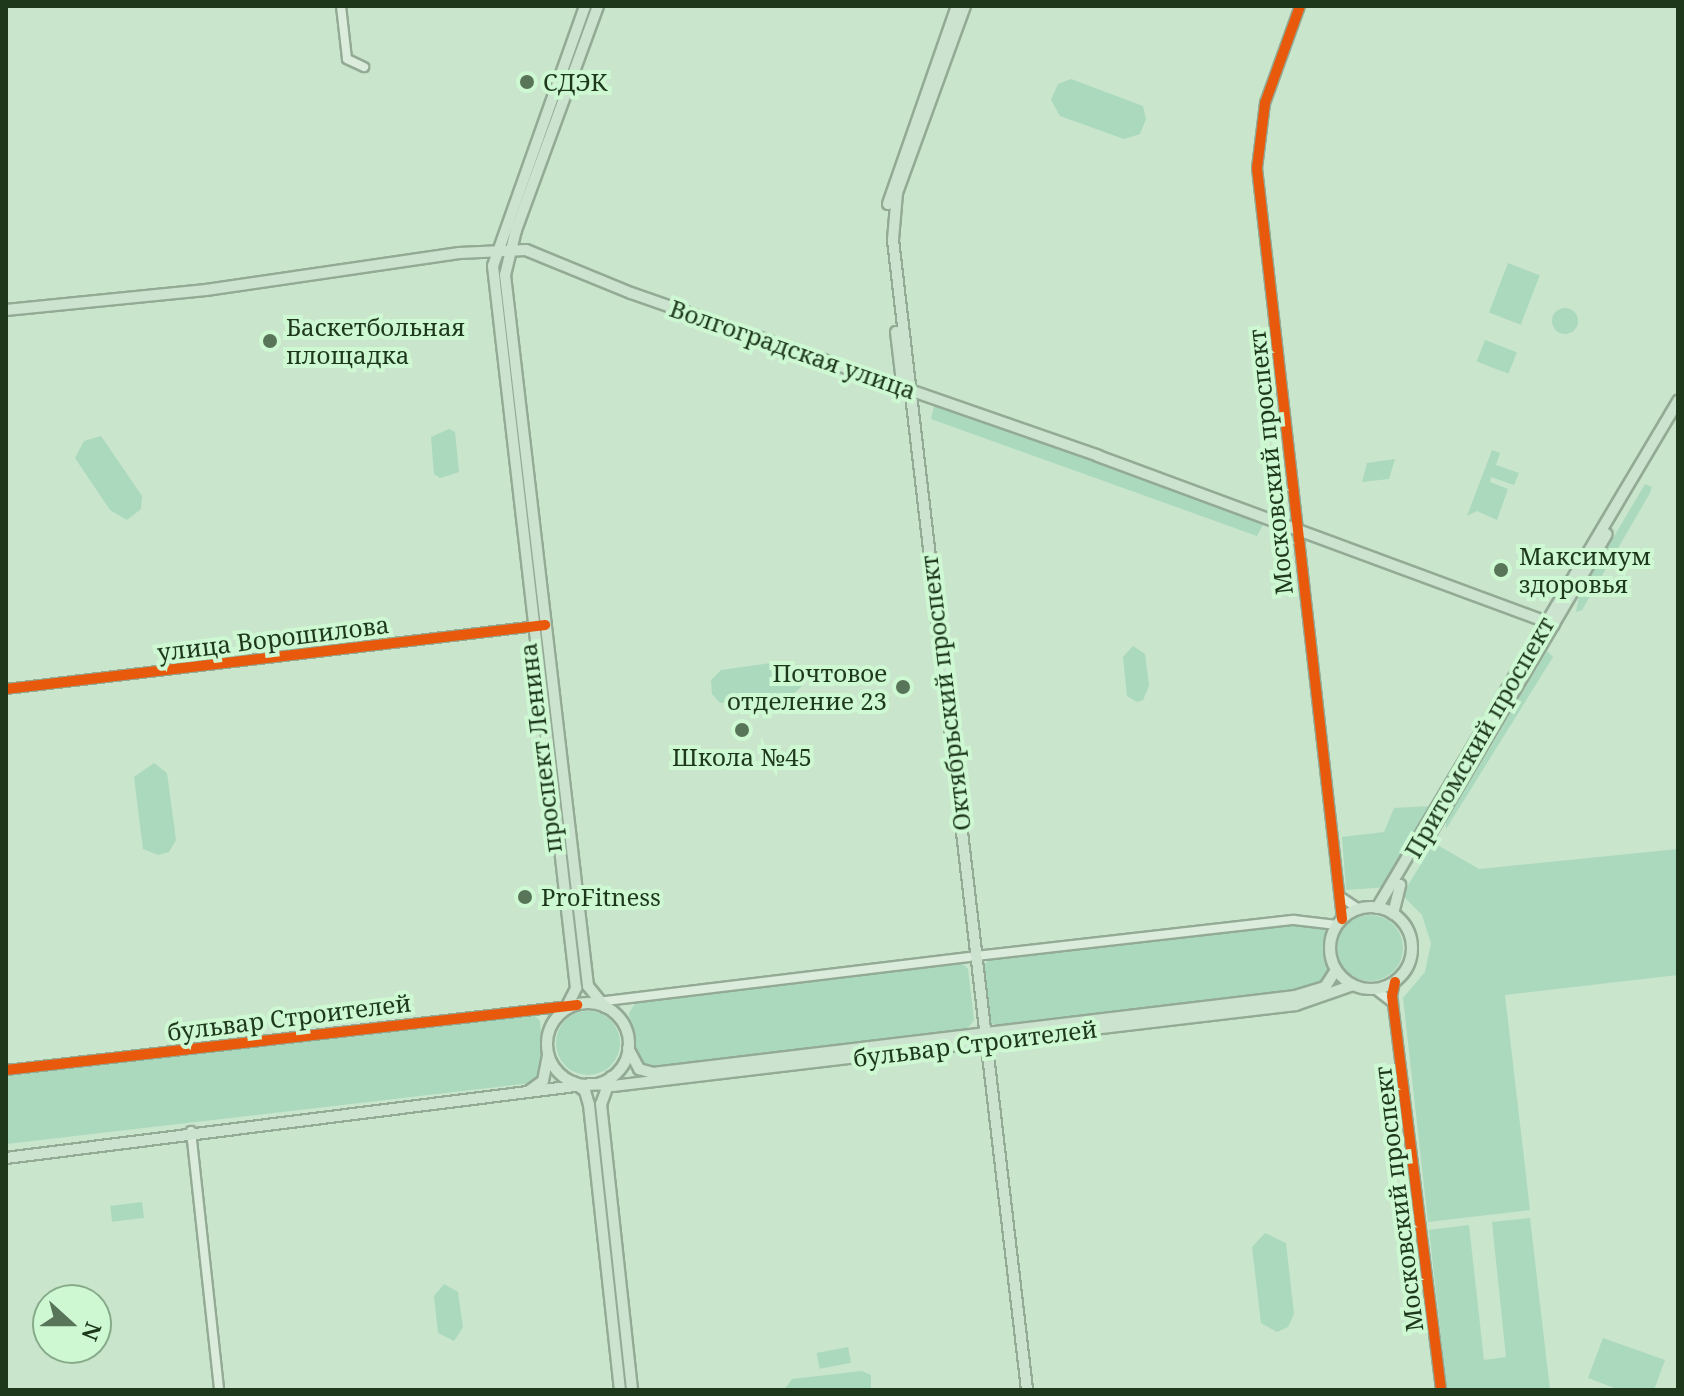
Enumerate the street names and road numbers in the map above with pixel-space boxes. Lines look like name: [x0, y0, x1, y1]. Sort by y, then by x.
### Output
street label: Волгоградская улица: [666, 293, 920, 405]
street label: Московский проспект: [1242, 328, 1298, 596]
street label: Октябрьский проспект: [914, 553, 976, 833]
street label: улица Ворошилова: [155, 609, 391, 667]
street label: Притомский проспект: [1398, 611, 1560, 863]
street label: проспект Ленина: [513, 641, 567, 855]
street label: бульвар Строителей: [165, 988, 413, 1046]
street label: бульвар Строителей: [851, 1014, 1099, 1072]
street label: Московский проспект: [1367, 1065, 1429, 1333]

